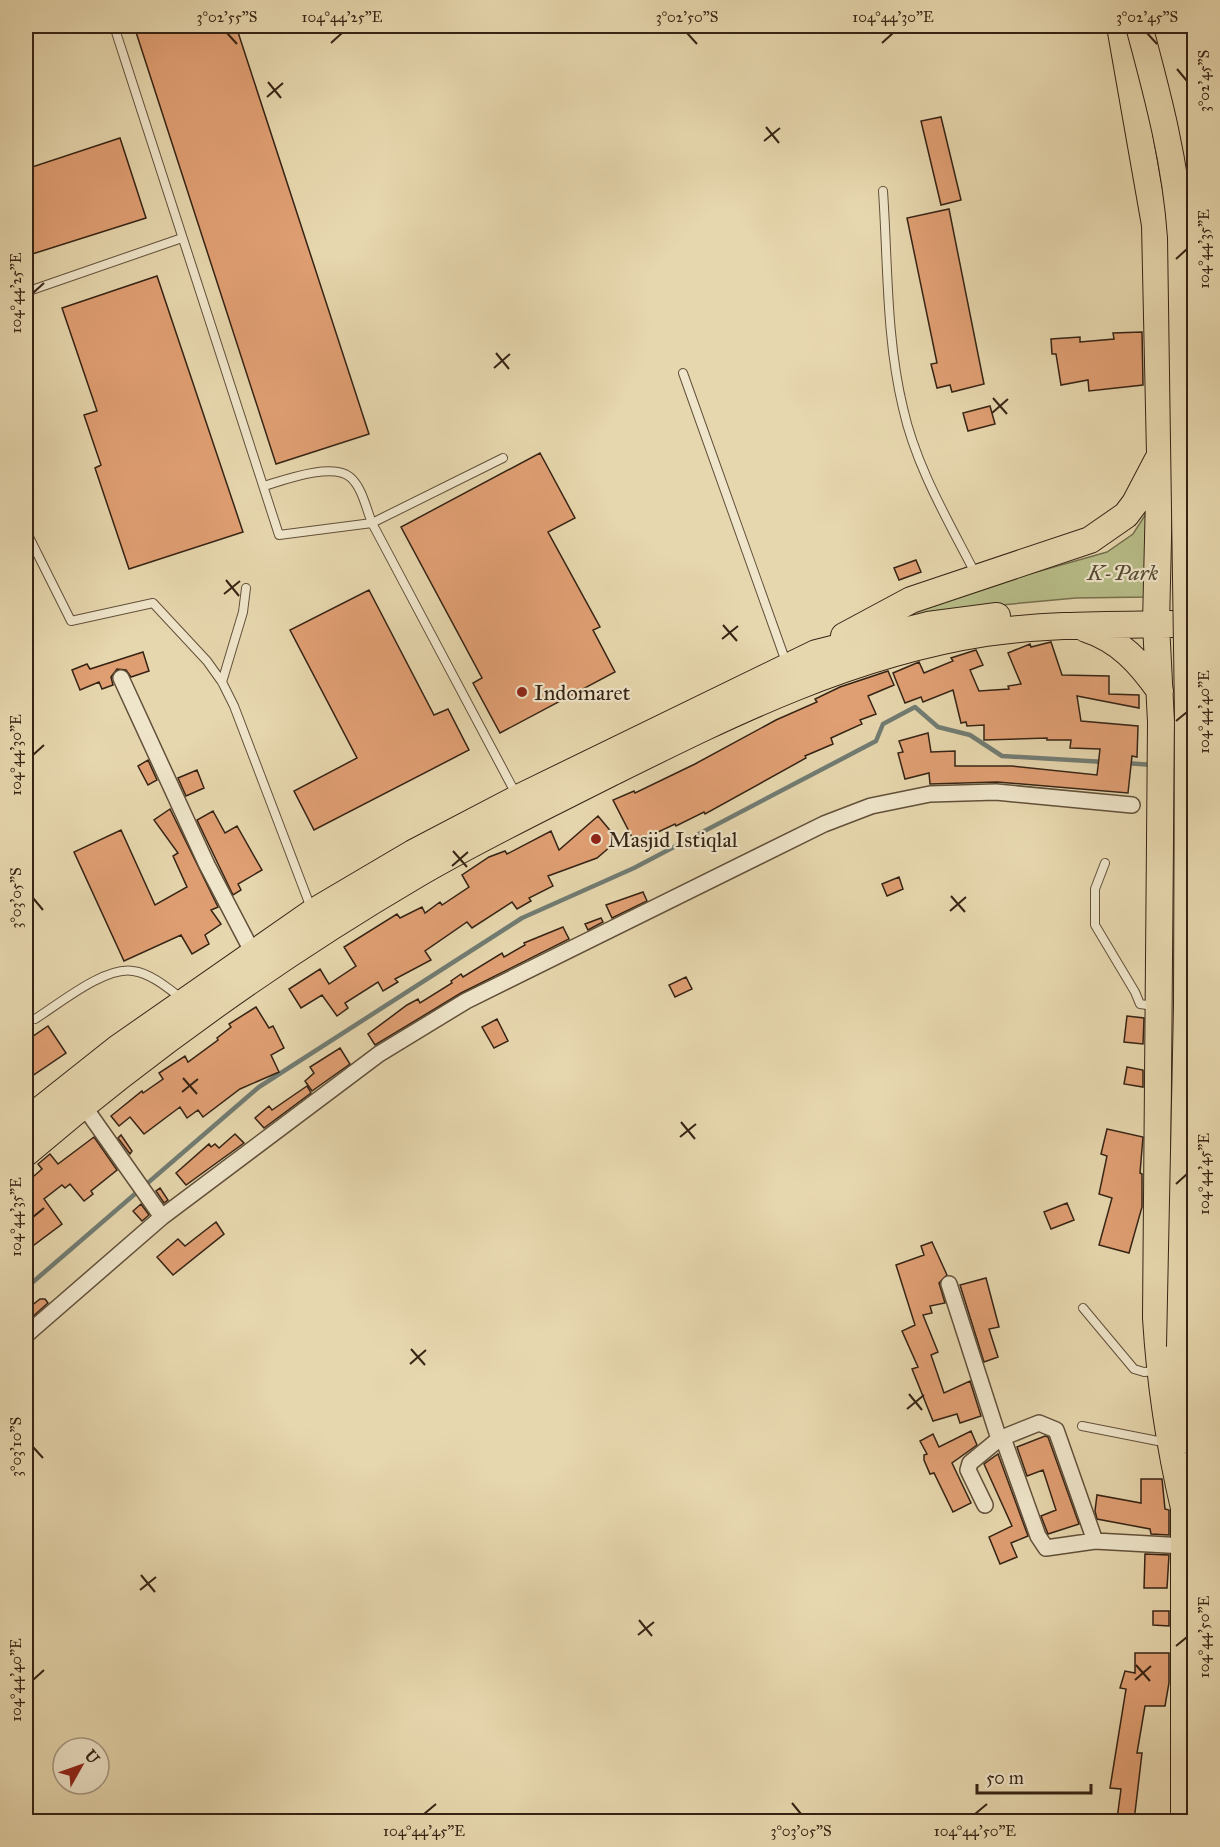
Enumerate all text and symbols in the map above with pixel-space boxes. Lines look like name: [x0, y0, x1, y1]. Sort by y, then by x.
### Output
text: 3°02'55"S: [197, 8, 257, 26]
text: 104°44'25"E: [302, 8, 383, 26]
text: 3°02'50"S: [656, 8, 718, 26]
text: 104°44'30"E: [852, 8, 934, 26]
text: 3°02'45"S: [1116, 8, 1178, 26]
text: 3°02'45"S: [1195, 50, 1213, 112]
text: 104°44'35"E: [1195, 209, 1213, 289]
text: 104°44'25"E: [7, 252, 25, 333]
park label: K-Park: [1087, 559, 1159, 586]
text: 104°44'40"E: [1195, 670, 1213, 754]
place label: Indomaret: [534, 679, 631, 706]
marker: Indomaret: [515, 685, 529, 699]
text: 104°44'30"E: [7, 714, 25, 796]
place label: Masjid Istiqlal: [608, 826, 738, 853]
marker: Masjid Istiqlal: [589, 832, 603, 846]
text: 3°03'05"S: [7, 867, 25, 929]
text: 104°44'45"E: [1195, 1133, 1213, 1215]
text: 104°44'35"E: [7, 1177, 25, 1257]
text: 3°03'10"S: [7, 1417, 25, 1477]
text: 104°44'50"E: [1195, 1596, 1213, 1678]
text: 104°44'40"E: [7, 1638, 25, 1722]
north arrow: [51, 1736, 111, 1796]
text: U: [81, 1746, 104, 1768]
scale bar: [977, 1757, 1091, 1795]
text: 50 m: [986, 1767, 1024, 1789]
text: 104°44'45"E: [383, 1822, 465, 1840]
text: 3°03'05"S: [770, 1822, 832, 1840]
text: 104°44'50"E: [934, 1822, 1016, 1840]

